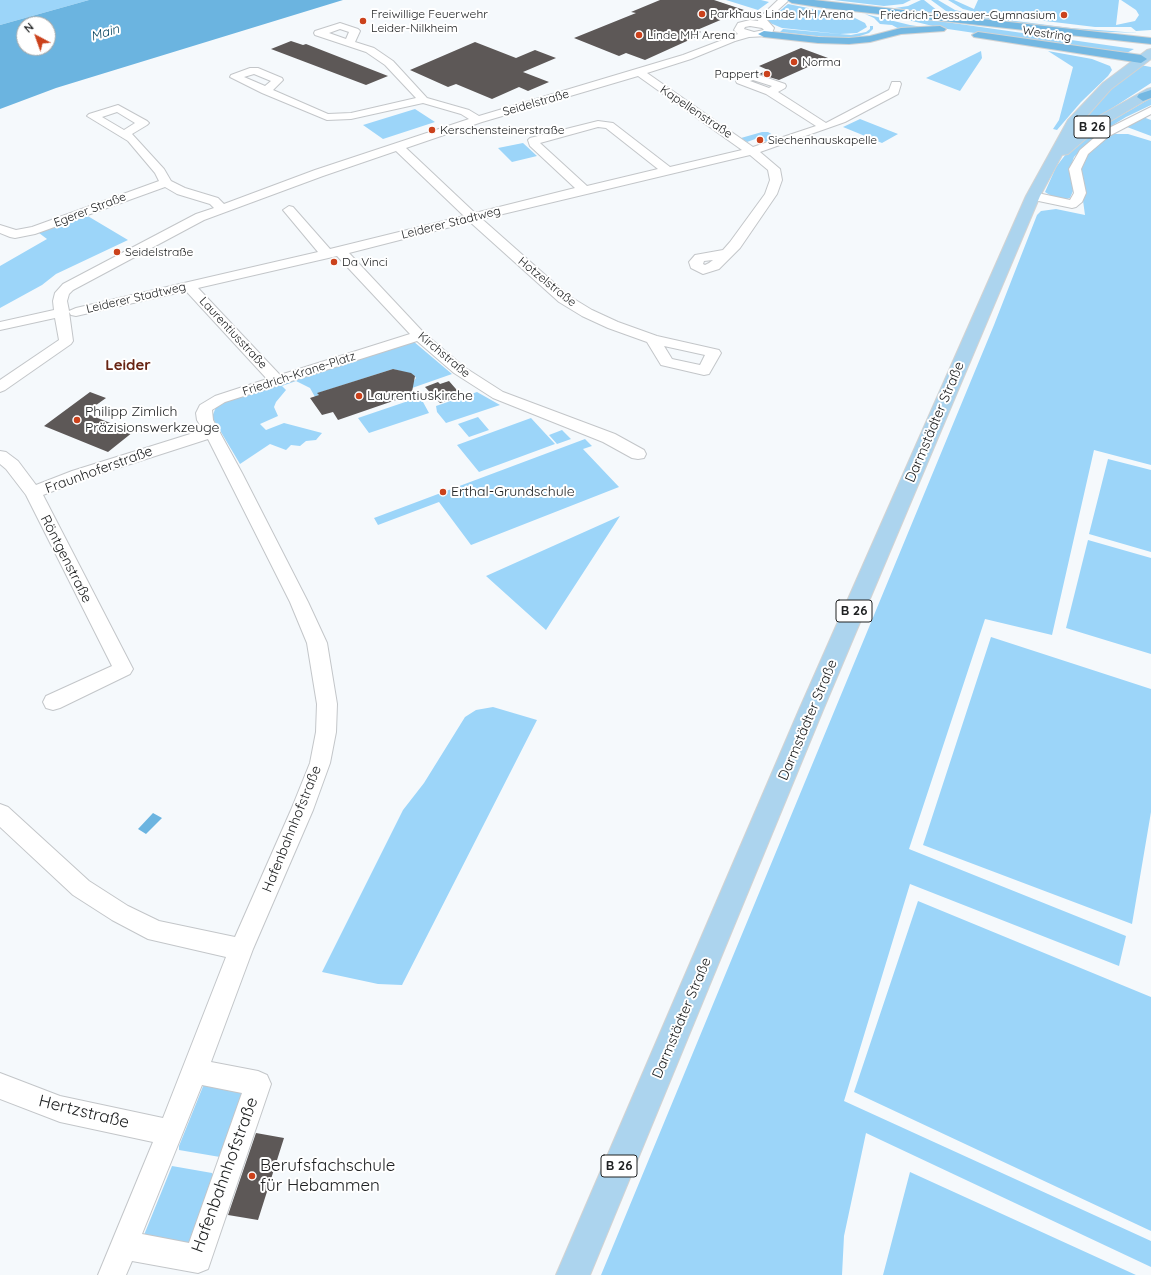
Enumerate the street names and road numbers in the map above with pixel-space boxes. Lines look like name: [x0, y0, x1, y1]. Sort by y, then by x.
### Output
street label: Westring: [1021, 23, 1073, 45]
street label: Kapellenstraße: [657, 83, 735, 141]
street label: Seidelstraße: [501, 87, 571, 119]
road number: B 26: [1074, 116, 1110, 138]
street label: Egerer Straße: [52, 190, 128, 230]
street label: Leiderer Stadtweg: [400, 204, 502, 242]
street label: Hotzelstraße: [515, 254, 579, 310]
street label: Leiderer Stadtweg: [85, 280, 187, 316]
street label: Laurentiusstraße: [196, 294, 270, 372]
street label: Kirchstraße: [415, 329, 473, 381]
street label: Friedrich-Krane-Platz: [241, 349, 357, 399]
street label: Darmstädter Straße: [902, 359, 968, 485]
street label: Fraunhoferstraße: [43, 443, 155, 497]
street label: Röntgenstraße: [37, 512, 95, 606]
road number: B 26: [836, 600, 872, 622]
street label: Darmstädter Straße: [775, 657, 841, 783]
street label: Hafenbahnhofstraße: [259, 763, 325, 895]
street label: Darmstädter Straße: [649, 955, 715, 1081]
street label: Hertzstraße: [37, 1091, 131, 1133]
street label: Hafenbahnhofstraße: [187, 1095, 263, 1255]
road number: B 26: [601, 1155, 637, 1177]

